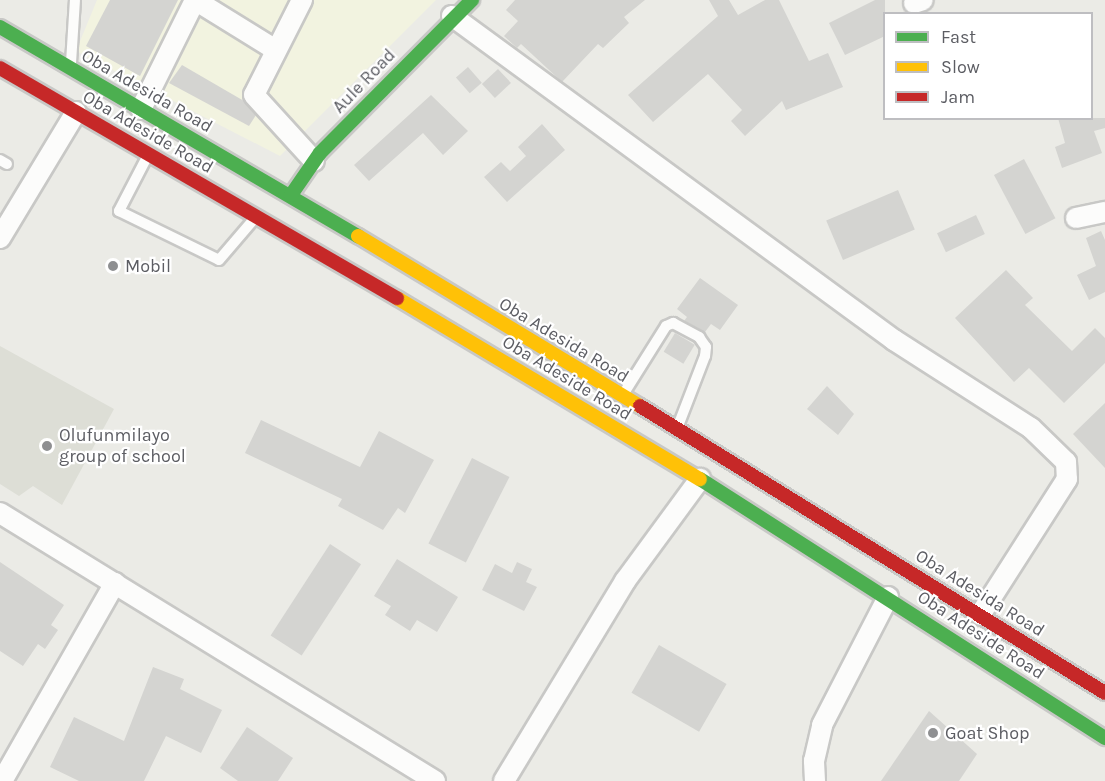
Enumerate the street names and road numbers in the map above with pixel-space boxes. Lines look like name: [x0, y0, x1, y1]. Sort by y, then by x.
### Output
street label: Aule Road: [328, 44, 400, 118]
street label: Oba Adesida Road: [78, 45, 216, 137]
street label: Oba Adeside Road: [79, 86, 217, 178]
street label: Oba Adesida Road: [495, 293, 633, 387]
street label: Oba Adeside Road: [498, 331, 636, 425]
street label: Oba Adesida Road: [912, 545, 1048, 641]
street label: Oba Adeside Road: [913, 586, 1049, 684]

